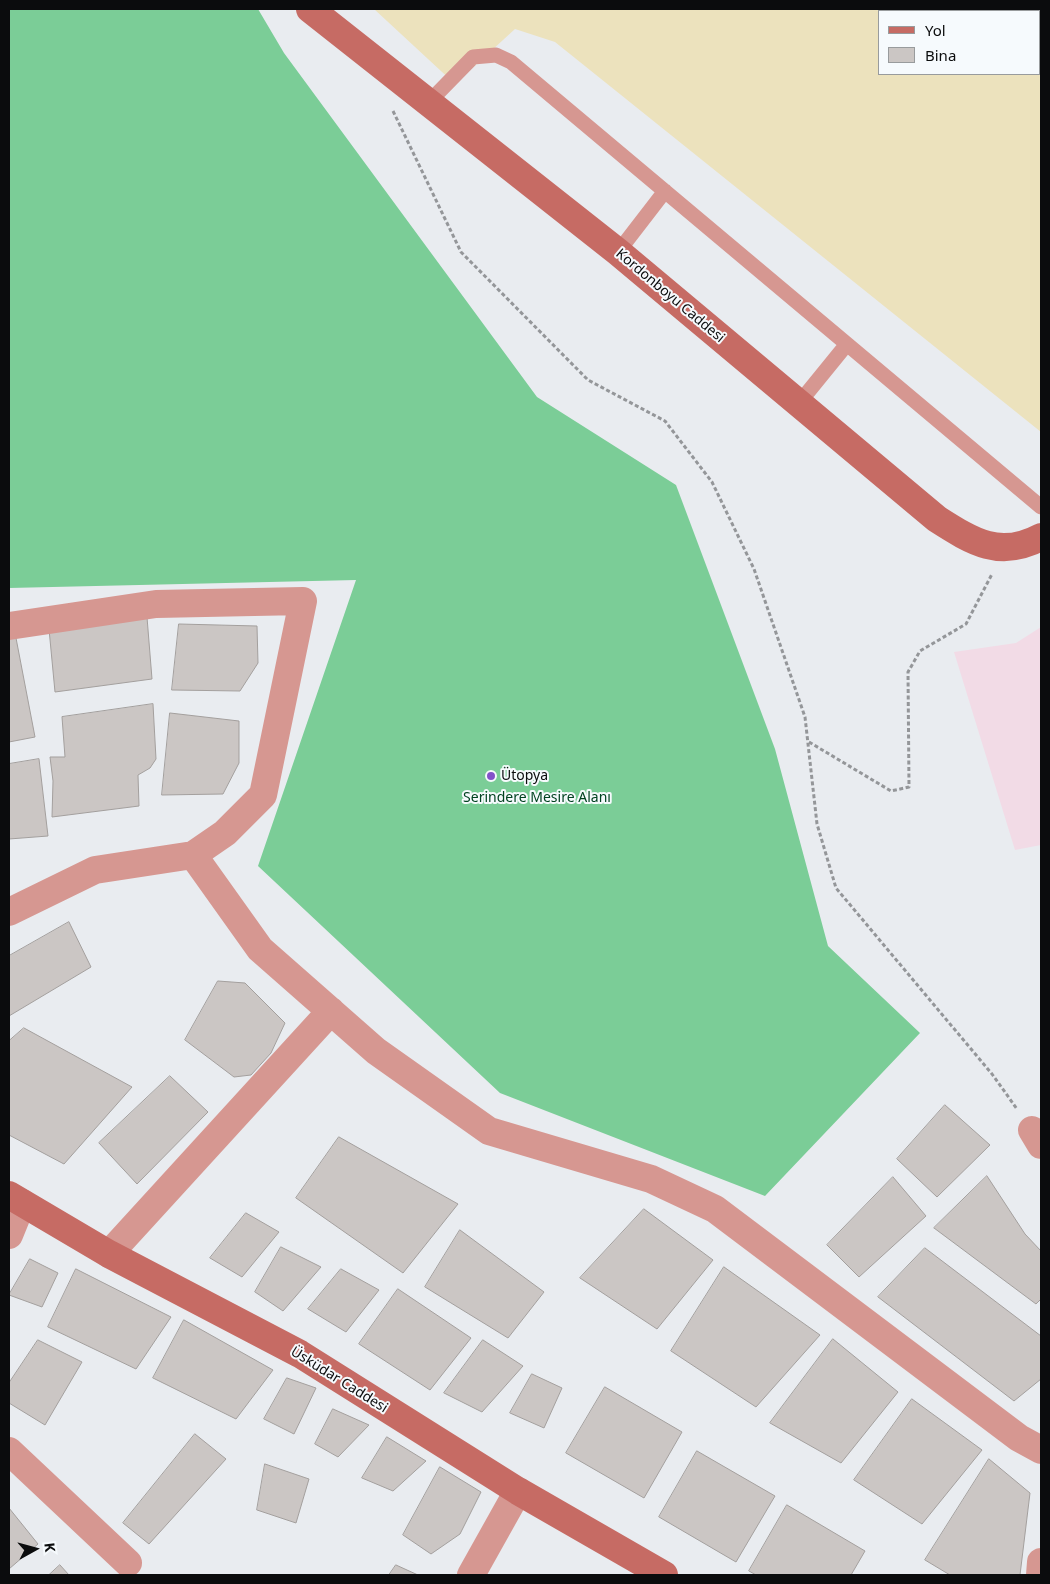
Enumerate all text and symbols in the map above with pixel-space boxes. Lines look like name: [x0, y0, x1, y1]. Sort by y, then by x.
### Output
legend: [878, 10, 1040, 75]
text: Yol: [925, 20, 946, 40]
text: Bina: [925, 45, 956, 65]
street label: Kordonboyu Caddesi: [612, 246, 728, 346]
place label: Ütopya: [501, 768, 548, 784]
marker: Ütopya: [485, 770, 497, 782]
park label: Serindere Mesire Alanı: [463, 790, 611, 806]
street label: Üsküdar Caddesi: [287, 1343, 391, 1417]
north arrow: [10, 1524, 60, 1574]
text: K: [40, 1541, 60, 1553]

